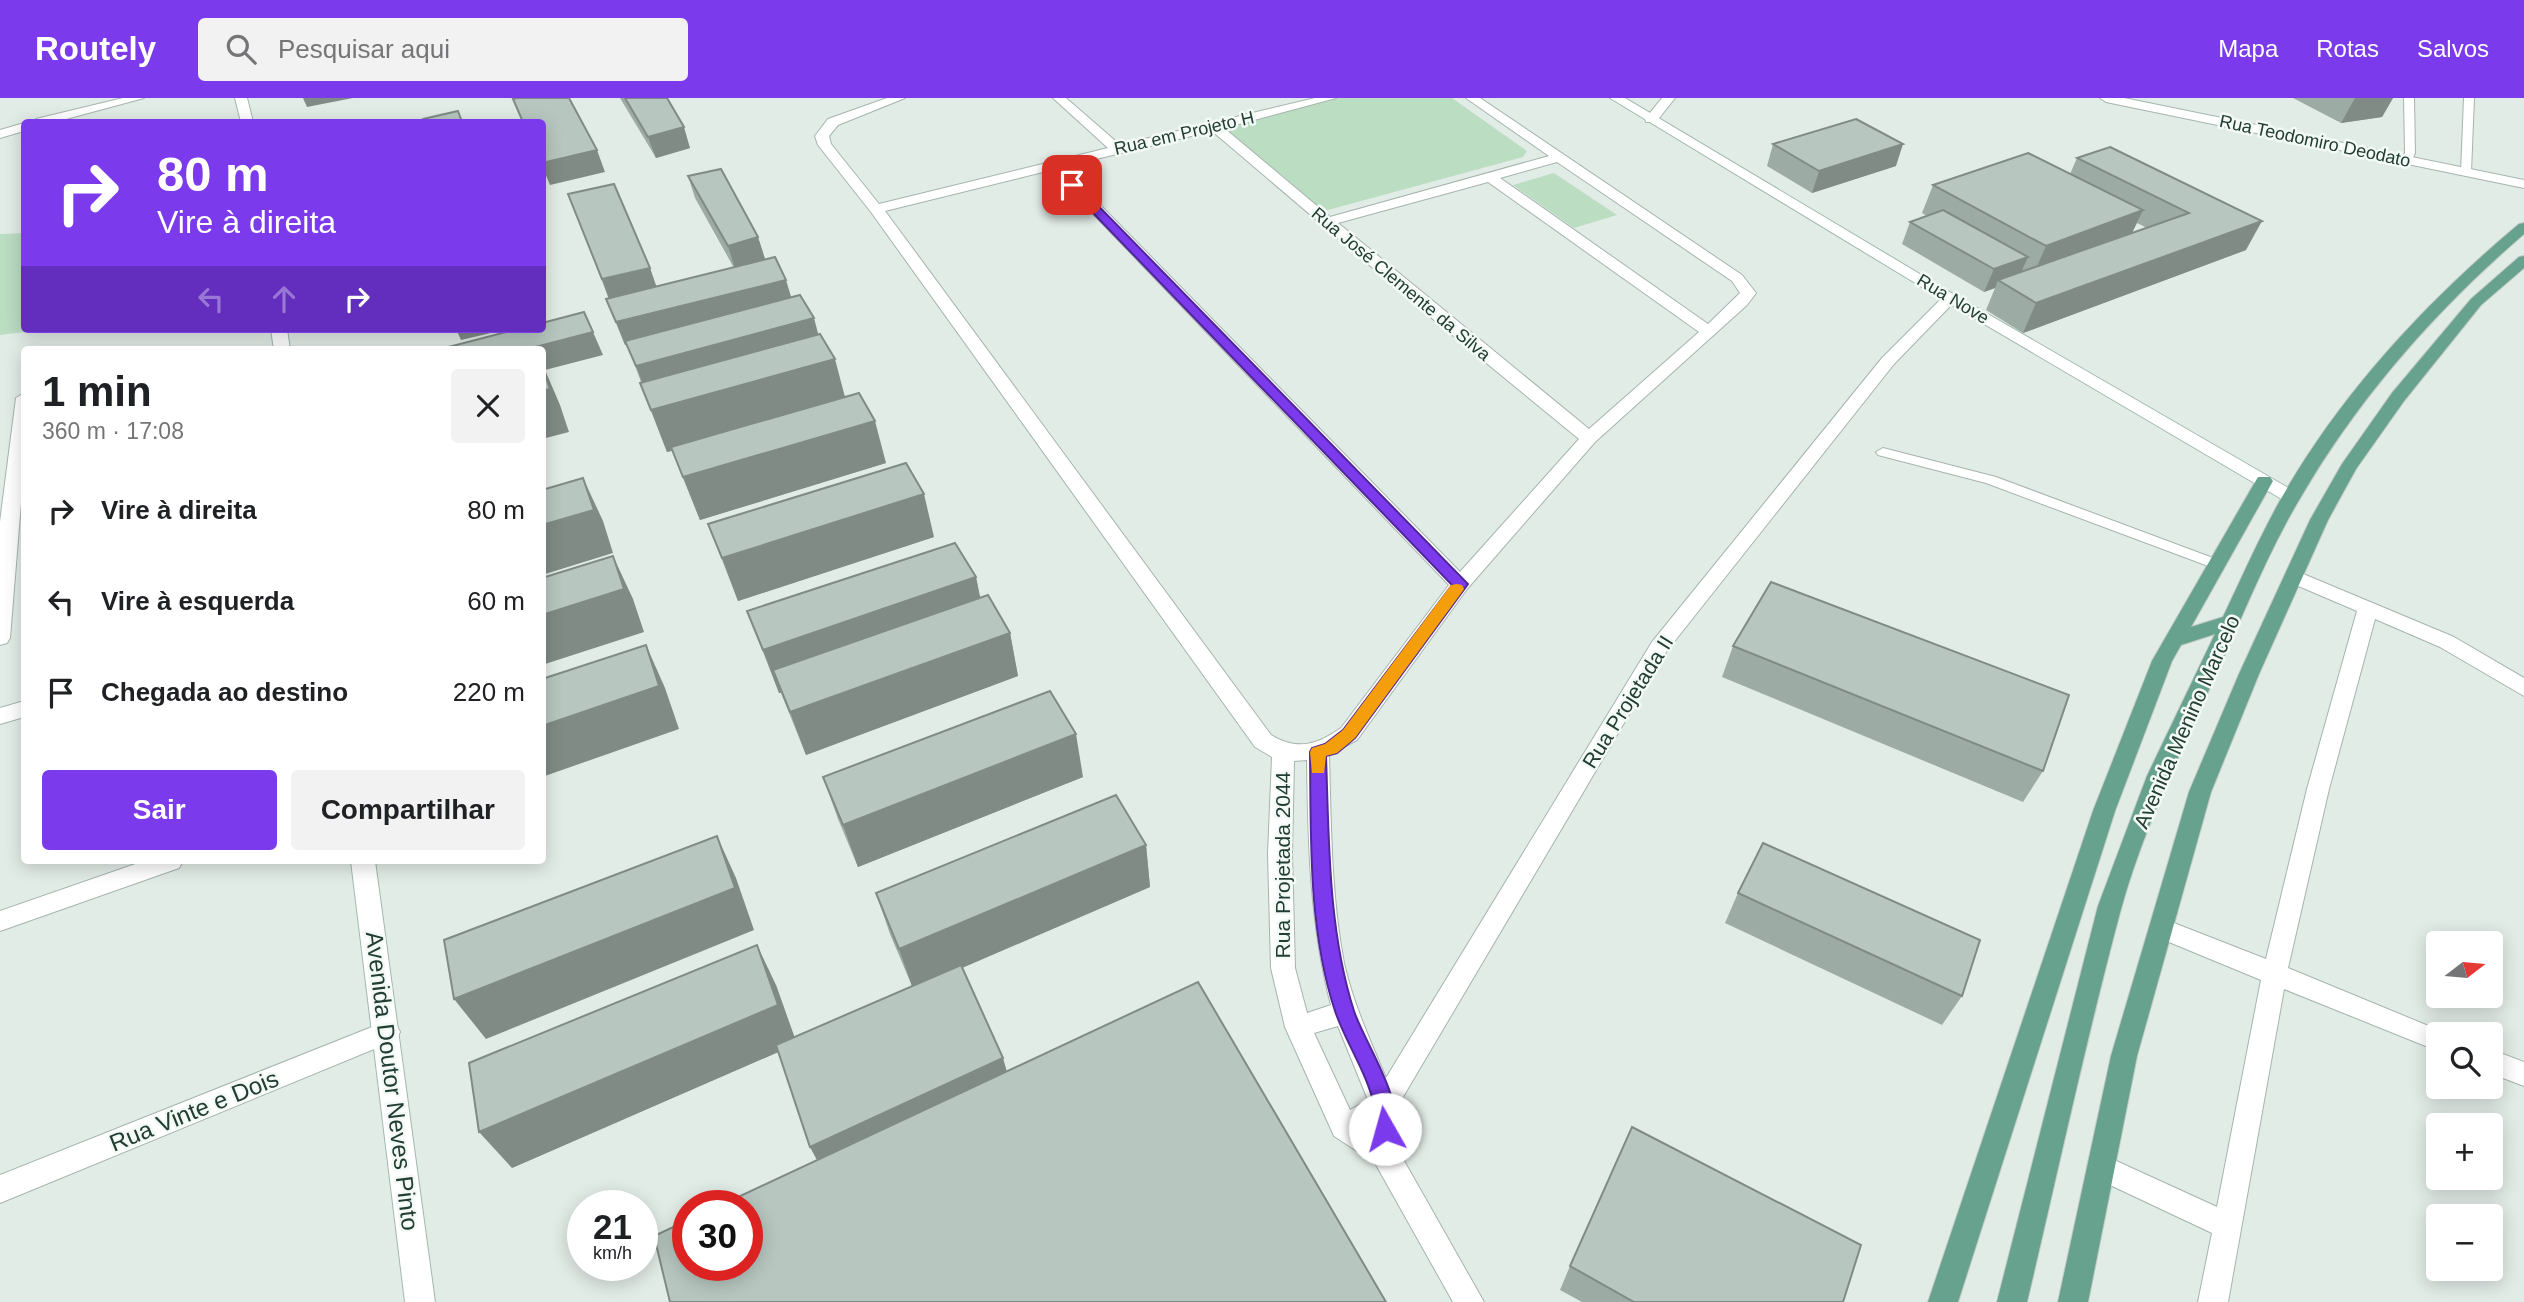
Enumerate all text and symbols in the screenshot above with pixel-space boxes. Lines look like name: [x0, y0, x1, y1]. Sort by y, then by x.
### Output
search box: [198, 18, 688, 81]
text: Routely: [35, 30, 156, 67]
icon: search: [222, 30, 260, 68]
text: Pesquisar aqui: [278, 34, 450, 64]
text: Mapa: [2218, 35, 2278, 62]
text: Rotas: [2316, 35, 2379, 62]
text: Salvos: [2417, 35, 2489, 62]
street label: Rua em Projeto H: [1112, 107, 1256, 159]
street label: Rua Teodomiro Deodato: [2218, 111, 2412, 171]
icon: right: [42, 147, 133, 238]
text: 80 m: [157, 147, 269, 201]
pin: [1042, 155, 1102, 215]
icon: arrive: [1053, 166, 1091, 204]
street label: Rua José Clemente da Silva: [1308, 203, 1495, 365]
text: Vire à direita: [157, 204, 336, 240]
street label: Rua Nove: [1914, 270, 1992, 328]
icon: left: [192, 280, 230, 318]
icon: ahead: [265, 280, 303, 318]
icon: right: [338, 280, 376, 318]
text: 1 min: [42, 368, 152, 415]
button: close: [451, 369, 525, 443]
text: 360 m · 17:08: [42, 418, 184, 444]
icon: right: [42, 492, 80, 530]
text: Vire à direita: [101, 495, 257, 525]
text: 80 m: [467, 495, 525, 525]
icon: left: [42, 583, 80, 621]
text: Vire à esquerda: [101, 586, 294, 616]
text: 60 m: [467, 586, 525, 616]
street label: Avenida Menino Marcelo: [2129, 612, 2244, 832]
street label: Rua Projetada II: [1578, 631, 1678, 772]
icon: arrive: [42, 674, 80, 712]
text: Chegada ao destino: [101, 677, 348, 707]
text: 220 m: [453, 677, 525, 707]
button: Sair: [42, 770, 277, 850]
button: Compartilhar: [291, 770, 525, 850]
street label: Rua Projetada 2044: [1271, 771, 1294, 958]
street label: Avenida Doutor Neves Pinto: [361, 930, 424, 1232]
north arrow: [2426, 931, 2502, 1008]
map controls: [2426, 931, 2503, 1281]
button: search: [2426, 1022, 2503, 1099]
street label: Rua Vinte e Dois: [105, 1064, 282, 1157]
position arrow: [1348, 1092, 1422, 1166]
button: +: [2426, 1113, 2503, 1190]
speed limit sign: 30: [672, 1190, 763, 1281]
button: −: [2426, 1204, 2503, 1281]
text: 21: [593, 1207, 632, 1246]
text: km/h: [593, 1243, 632, 1263]

